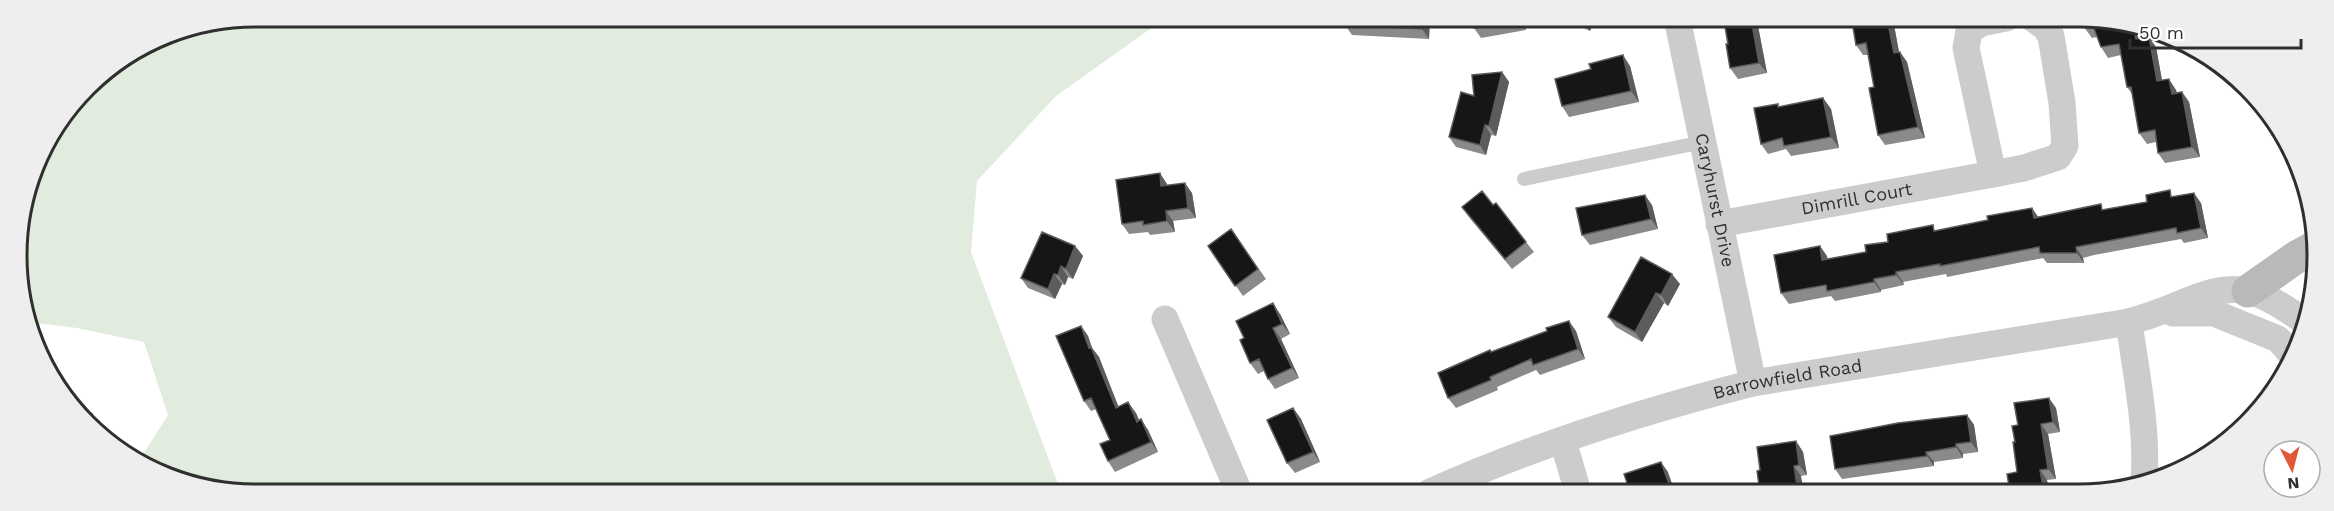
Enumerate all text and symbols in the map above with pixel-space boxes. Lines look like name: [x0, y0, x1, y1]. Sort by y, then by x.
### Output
scale bar: [2130, 12, 2301, 50]
text: 50 m: [2139, 22, 2184, 43]
street label: Caryhurst Drive: [1691, 131, 1740, 269]
street label: Dimrill Court: [1800, 178, 1914, 219]
street label: Barrowfield Road: [1711, 354, 1863, 403]
north arrow: [2262, 439, 2322, 499]
text: N: [2287, 473, 2300, 493]

